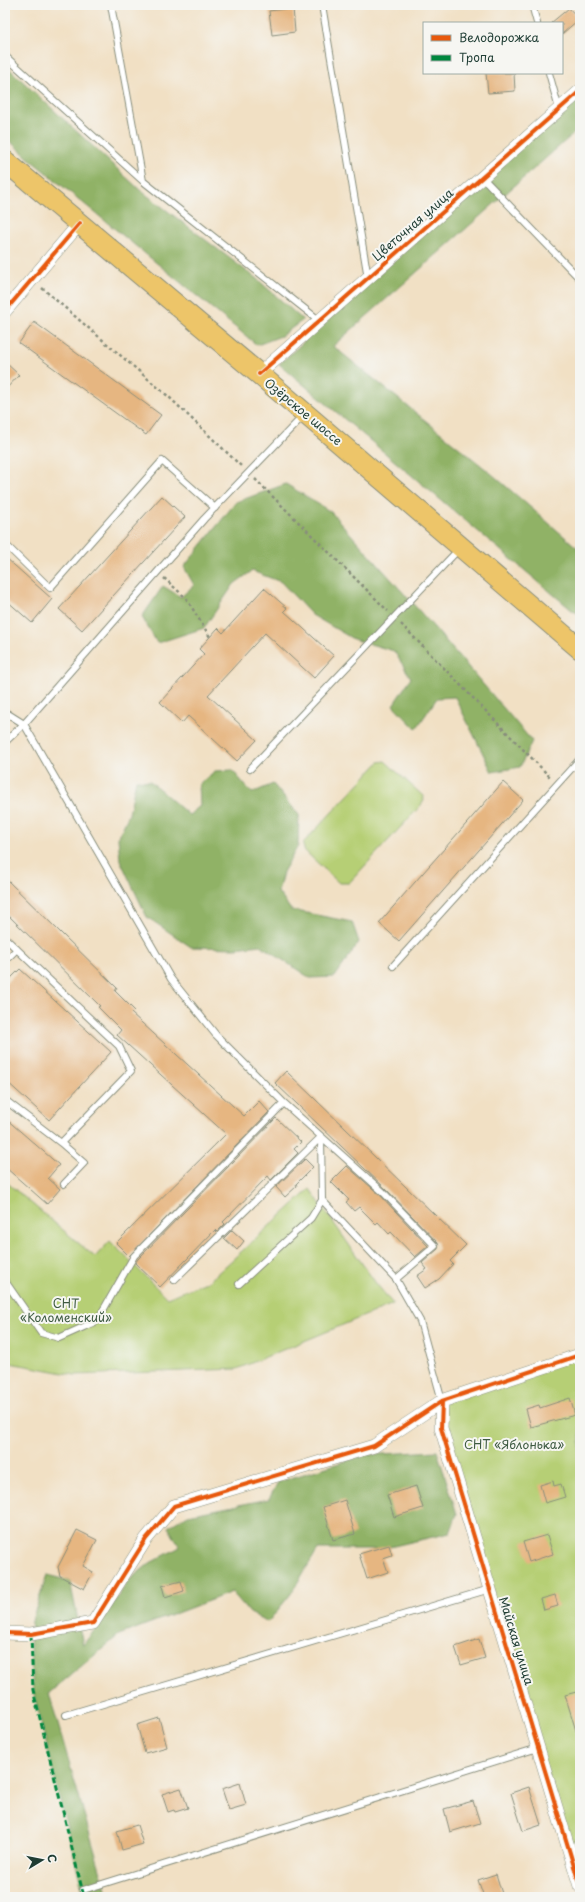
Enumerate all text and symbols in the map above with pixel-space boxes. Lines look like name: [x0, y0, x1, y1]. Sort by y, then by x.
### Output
legend: [423, 22, 563, 74]
text: Велодорожка: [459, 28, 539, 46]
text: Тропа: [459, 48, 495, 66]
street label: Цветочная улица: [368, 184, 457, 265]
street label: Озёрское шоссе: [261, 373, 346, 449]
park label: СНТ «Коломенский»: [20, 1294, 112, 1326]
park label: СНТ «Яблонька»: [464, 1435, 564, 1453]
street label: Майская улица: [495, 1594, 539, 1688]
north arrow: [22, 1840, 62, 1880]
text: С: [43, 1853, 61, 1864]

